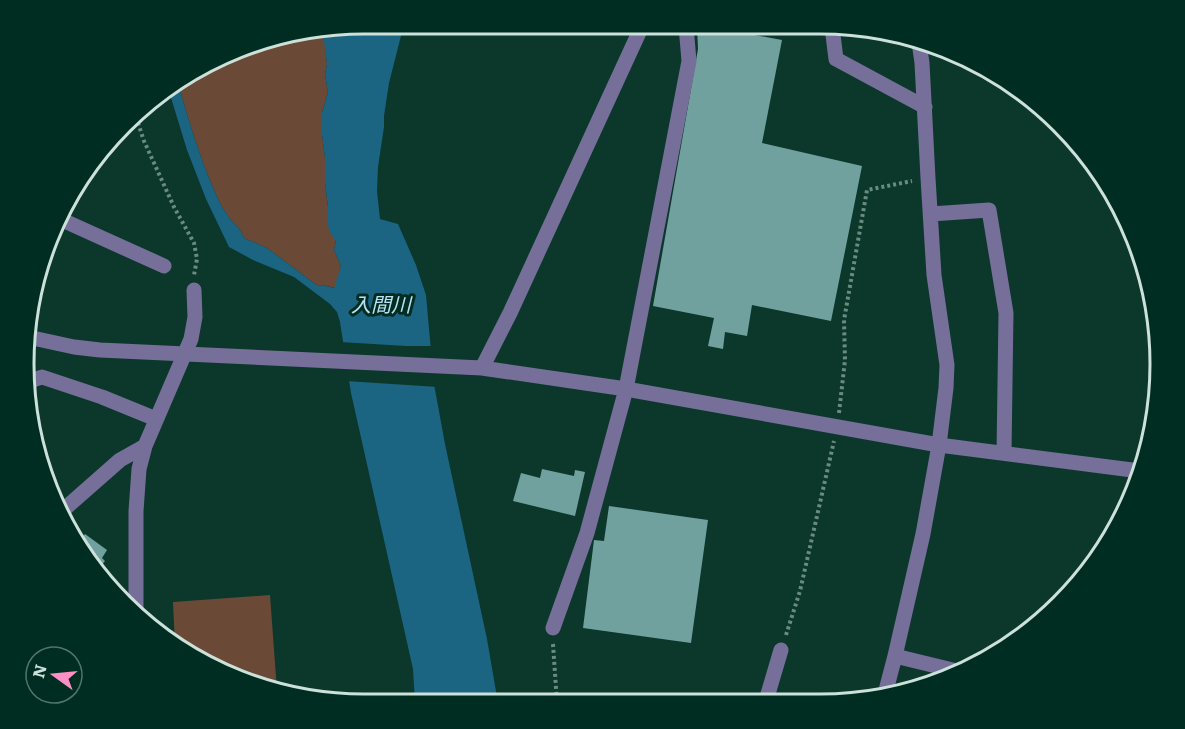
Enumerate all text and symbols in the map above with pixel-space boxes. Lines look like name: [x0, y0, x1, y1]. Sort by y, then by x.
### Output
water label: 入間川: [351, 288, 413, 318]
north arrow: [24, 645, 84, 705]
text: N: [25, 661, 52, 680]

